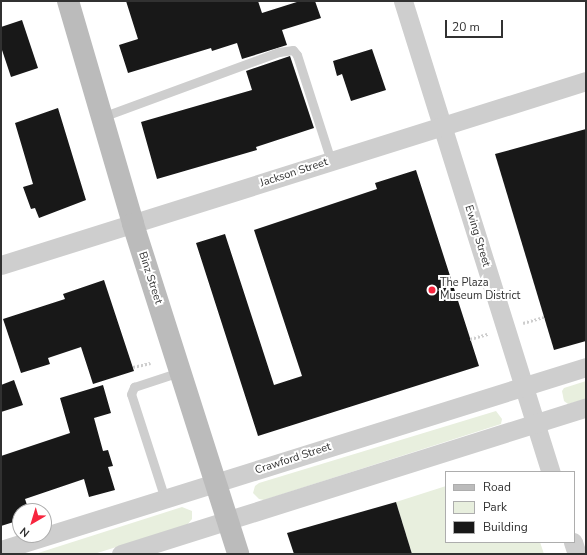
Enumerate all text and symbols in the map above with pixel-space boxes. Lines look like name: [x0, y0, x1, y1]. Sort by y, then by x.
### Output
scale bar: [447, 12, 505, 38]
text: 20 m: [452, 19, 480, 35]
street label: Jackson Street: [258, 156, 330, 190]
street label: Ewing Street: [461, 204, 493, 268]
street label: Binz Street: [135, 250, 165, 306]
place label: The Plaza Museum District: [440, 277, 520, 303]
marker: The Plaza Museum District: [427, 285, 437, 295]
street label: Crawford Street: [253, 440, 333, 478]
legend: [445, 471, 575, 543]
text: Road: [483, 479, 511, 495]
text: Park: [483, 499, 507, 515]
north arrow: [12, 503, 52, 543]
text: Building: [483, 519, 528, 535]
text: N: [17, 524, 33, 541]

